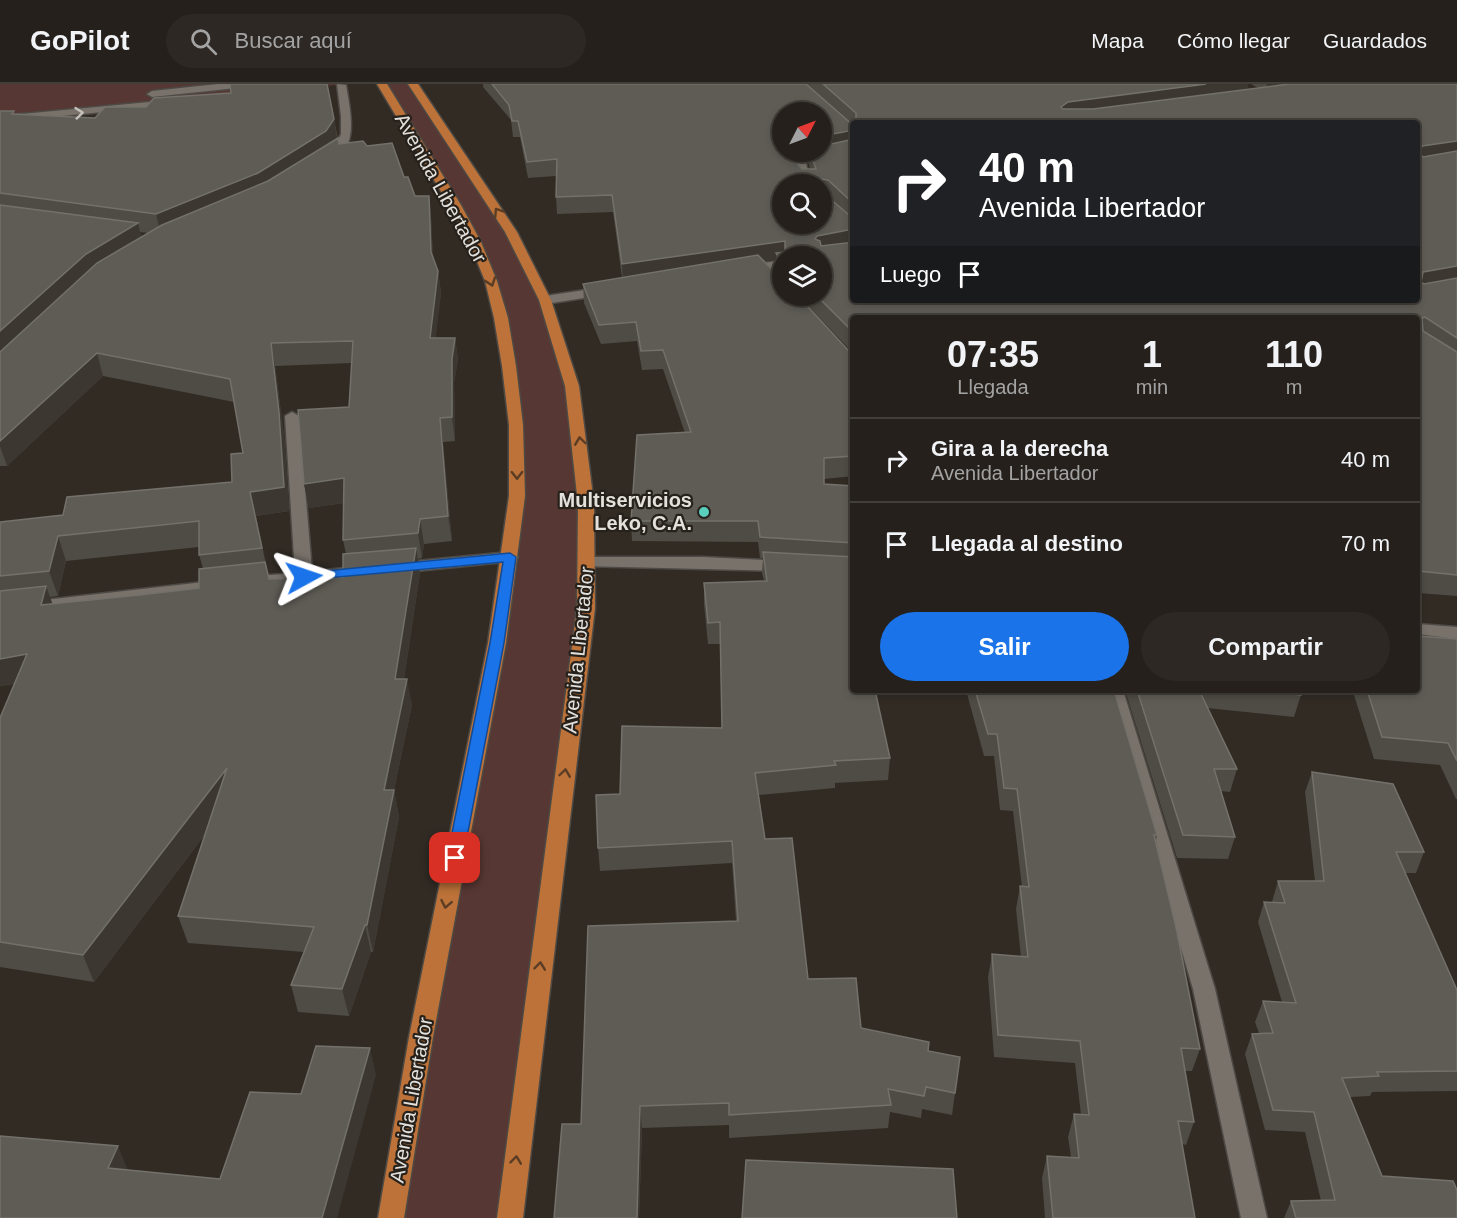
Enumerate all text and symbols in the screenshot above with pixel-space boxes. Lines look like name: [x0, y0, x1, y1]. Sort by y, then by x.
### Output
search box: [166, 14, 586, 68]
text: GoPilot: [30, 25, 130, 56]
icon: search: [187, 25, 220, 58]
text: Buscar aquí: [235, 28, 352, 53]
text: Mapa: [1091, 29, 1144, 52]
text: Cómo llegar: [1177, 29, 1290, 52]
text: Guardados: [1323, 29, 1427, 52]
north arrow: [772, 102, 832, 162]
map controls: [772, 102, 832, 306]
one-way arrow: [75, 107, 84, 120]
street label: Avenida Libertador: [391, 109, 491, 267]
icon: right: [880, 144, 958, 222]
text: 40 m: [979, 144, 1075, 191]
button: search: [772, 174, 832, 234]
text: Avenida Libertador: [979, 193, 1205, 223]
one-way arrow: [494, 207, 505, 218]
button: layers: [772, 246, 832, 306]
icon: arrive: [953, 258, 986, 291]
text: Luego: [880, 262, 941, 287]
one-way arrow: [483, 276, 496, 287]
text: 07:35: [947, 334, 1039, 375]
text: 1: [1142, 334, 1162, 375]
text: 110: [1265, 334, 1323, 375]
text: Llegada: [957, 376, 1029, 398]
text: min: [1136, 376, 1168, 398]
text: m: [1286, 376, 1302, 398]
one-way arrow: [574, 436, 586, 445]
text: Gira a la derecha: [931, 436, 1108, 461]
icon: right: [880, 444, 913, 477]
text: 40 m: [1341, 447, 1390, 472]
text: Avenida Libertador: [931, 462, 1099, 484]
one-way arrow: [510, 470, 523, 479]
place label: Multiservicios Leko, C.A.: [559, 489, 692, 534]
marker: Multiservicios Leko, C.A.: [697, 505, 711, 519]
icon: arrive: [880, 528, 913, 561]
text: Llegada al destino: [931, 531, 1123, 556]
text: 70 m: [1341, 531, 1390, 556]
position arrow: [272, 545, 336, 609]
street label: Avenida Libertador: [558, 565, 598, 734]
button: Salir: [880, 612, 1129, 681]
button: Compartir: [1141, 612, 1390, 681]
one-way arrow: [558, 768, 570, 777]
pin: [429, 832, 480, 883]
icon: arrive: [438, 841, 471, 874]
one-way arrow: [441, 899, 453, 909]
one-way arrow: [533, 962, 546, 971]
street label: Avenida Libertador: [386, 1015, 436, 1184]
one-way arrow: [509, 1155, 522, 1164]

